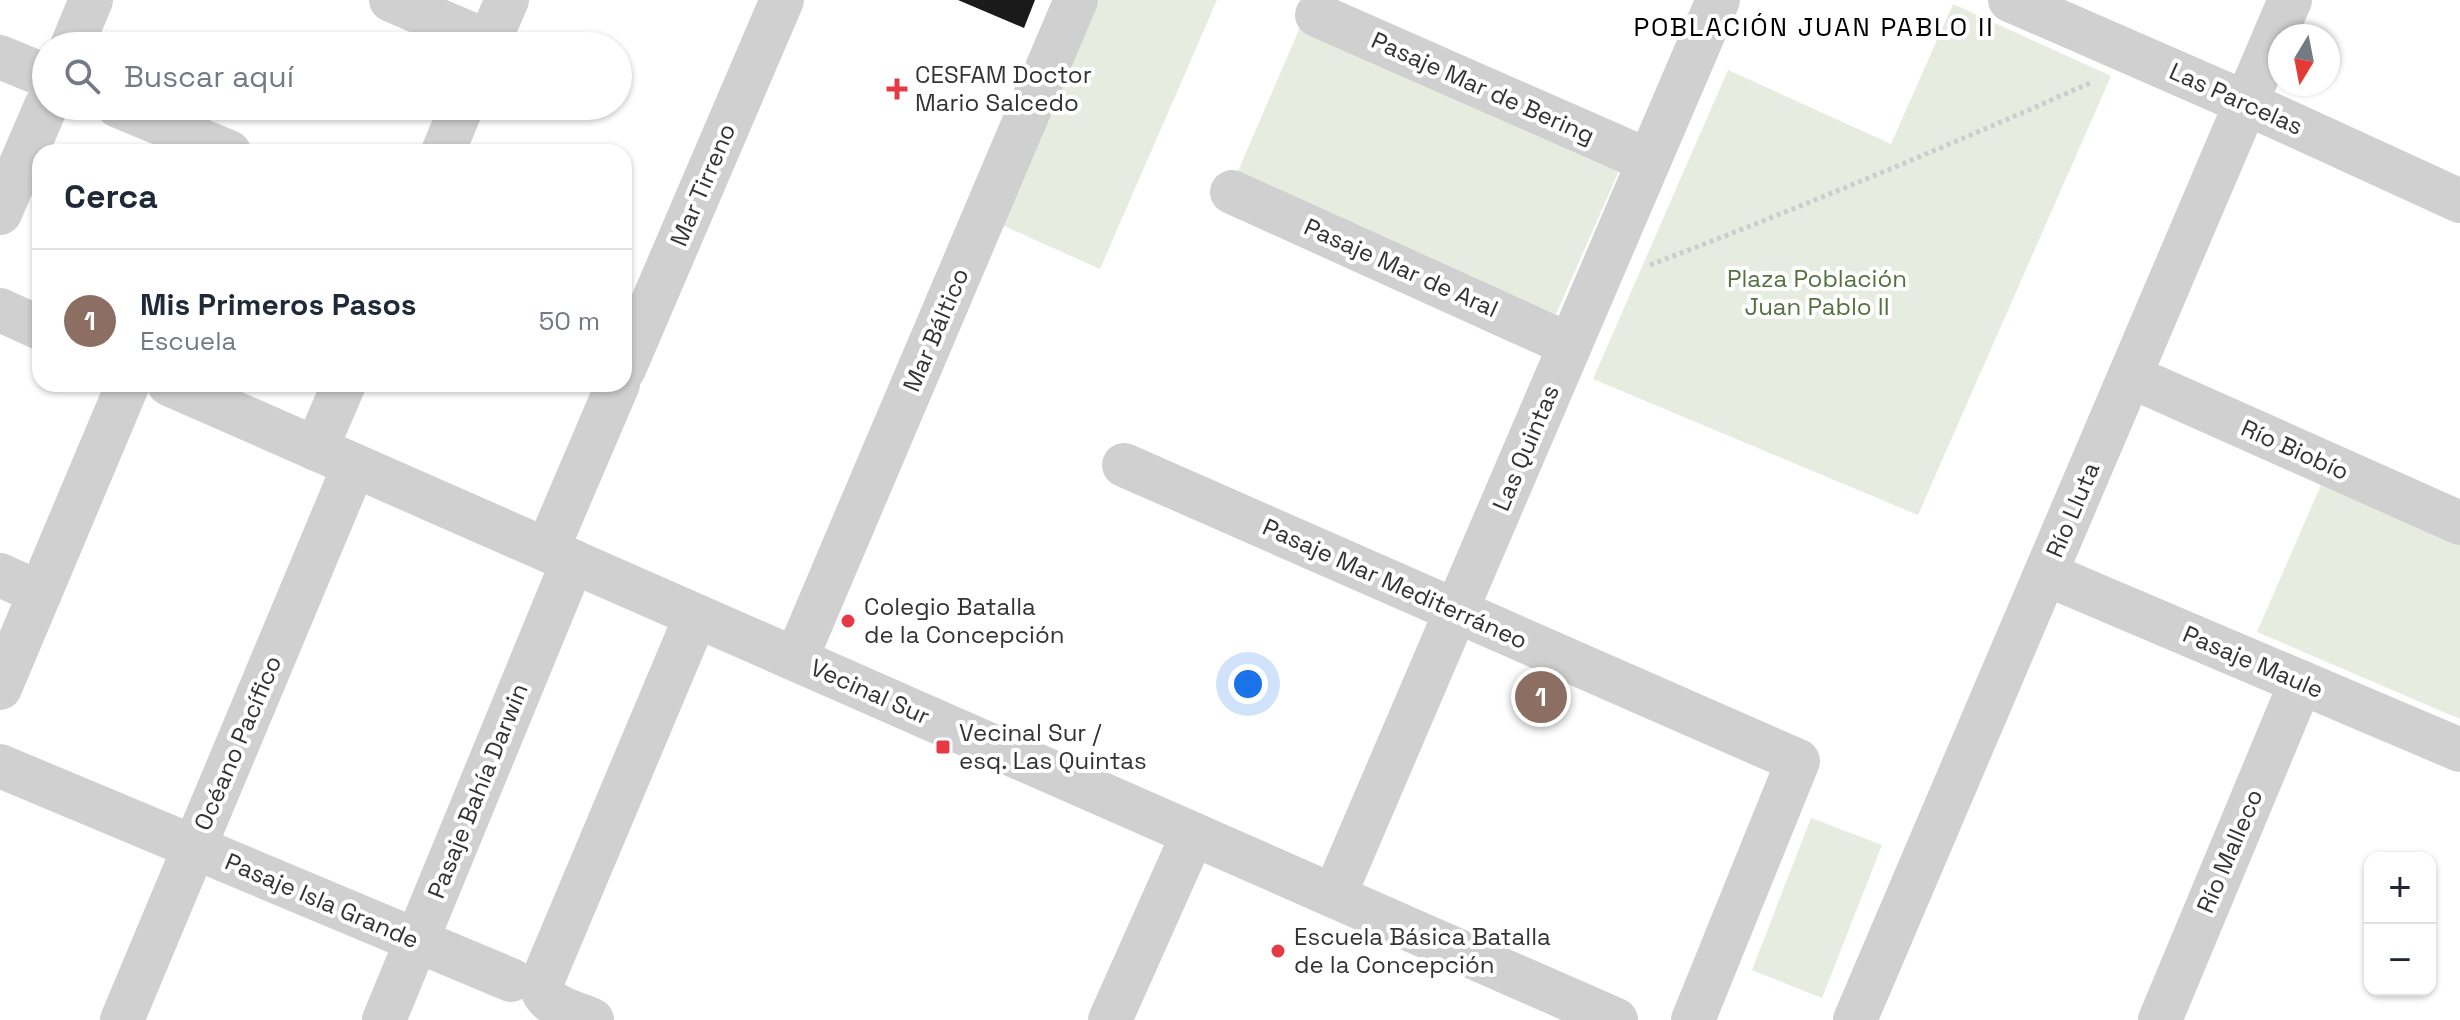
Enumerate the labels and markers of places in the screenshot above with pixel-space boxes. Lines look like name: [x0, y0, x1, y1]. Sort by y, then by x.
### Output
place label: CESFAM Doctor Mario Salcedo: [915, 59, 1092, 118]
marker: CESFAM Doctor Mario Salcedo: [886, 78, 908, 100]
place label: Colegio Batalla de la Concepción: [864, 591, 1064, 650]
marker: Colegio Batalla de la Concepción: [839, 612, 857, 630]
pin: 1: [1515, 667, 1567, 727]
place label: Vecinal Sur / esq. Las Quintas: [959, 717, 1147, 776]
marker: Vecinal Sur / esq. Las Quintas: [934, 738, 952, 756]
place label: Escuela Básica Batalla de la Concepción: [1294, 921, 1551, 980]
marker: Escuela Básica Batalla de la Concepción: [1269, 942, 1287, 960]

